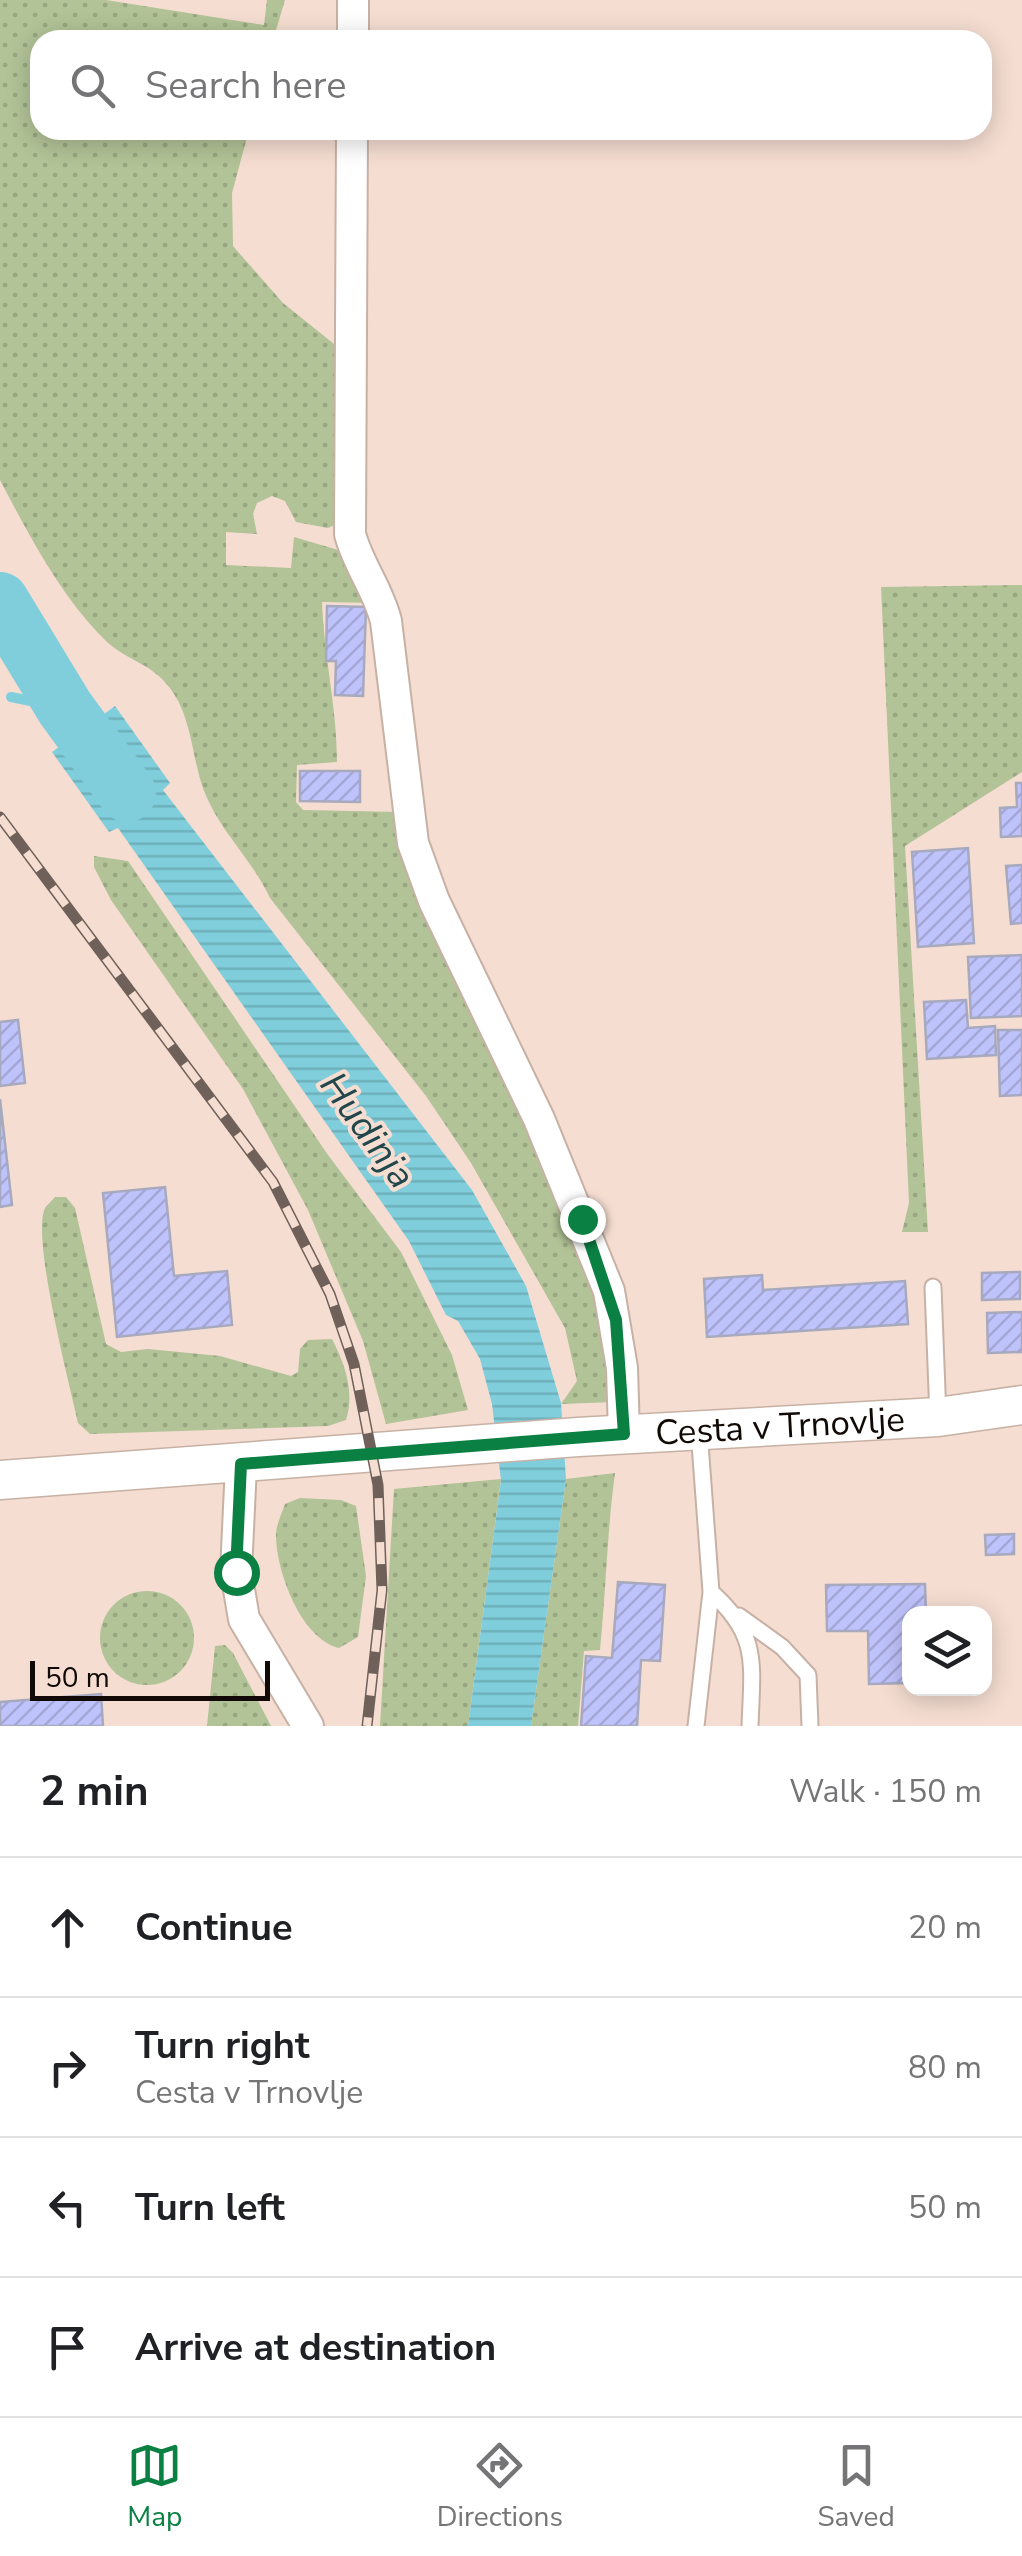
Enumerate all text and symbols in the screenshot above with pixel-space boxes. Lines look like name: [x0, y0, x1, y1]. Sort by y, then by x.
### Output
search box: [30, 30, 992, 140]
icon: search: [65, 58, 120, 113]
text: Search here: [145, 60, 346, 111]
water label: Hudinja: [308, 1062, 427, 1199]
route end: [560, 1197, 606, 1243]
street label: Cesta v Trnovlje: [654, 1396, 906, 1457]
route start: [214, 1550, 260, 1596]
map controls: [902, 1606, 992, 1696]
button: layers: [902, 1606, 992, 1696]
scale bar: [30, 1656, 270, 1700]
text: 50 m: [45, 1659, 110, 1697]
text: 2 min: [40, 1763, 149, 1820]
text: Walk · 150 m: [789, 1770, 982, 1813]
icon: ahead: [40, 1900, 95, 1955]
text: Continue: [135, 1902, 293, 1953]
text: 20 m: [908, 1906, 982, 1949]
text: Turn right: [135, 2020, 310, 2071]
icon: right: [40, 2040, 95, 2095]
text: 80 m: [908, 2046, 982, 2089]
text: Cesta v Trnovlje: [135, 2071, 363, 2114]
icon: left: [40, 2180, 95, 2235]
text: Turn left: [135, 2182, 285, 2233]
text: 50 m: [908, 2186, 982, 2229]
icon: arrive: [40, 2320, 95, 2375]
text: Arrive at destination: [135, 2322, 496, 2373]
tab: Map: [127, 2438, 182, 2536]
tab: Directions: [437, 2438, 563, 2536]
tab: Saved: [817, 2438, 895, 2536]

